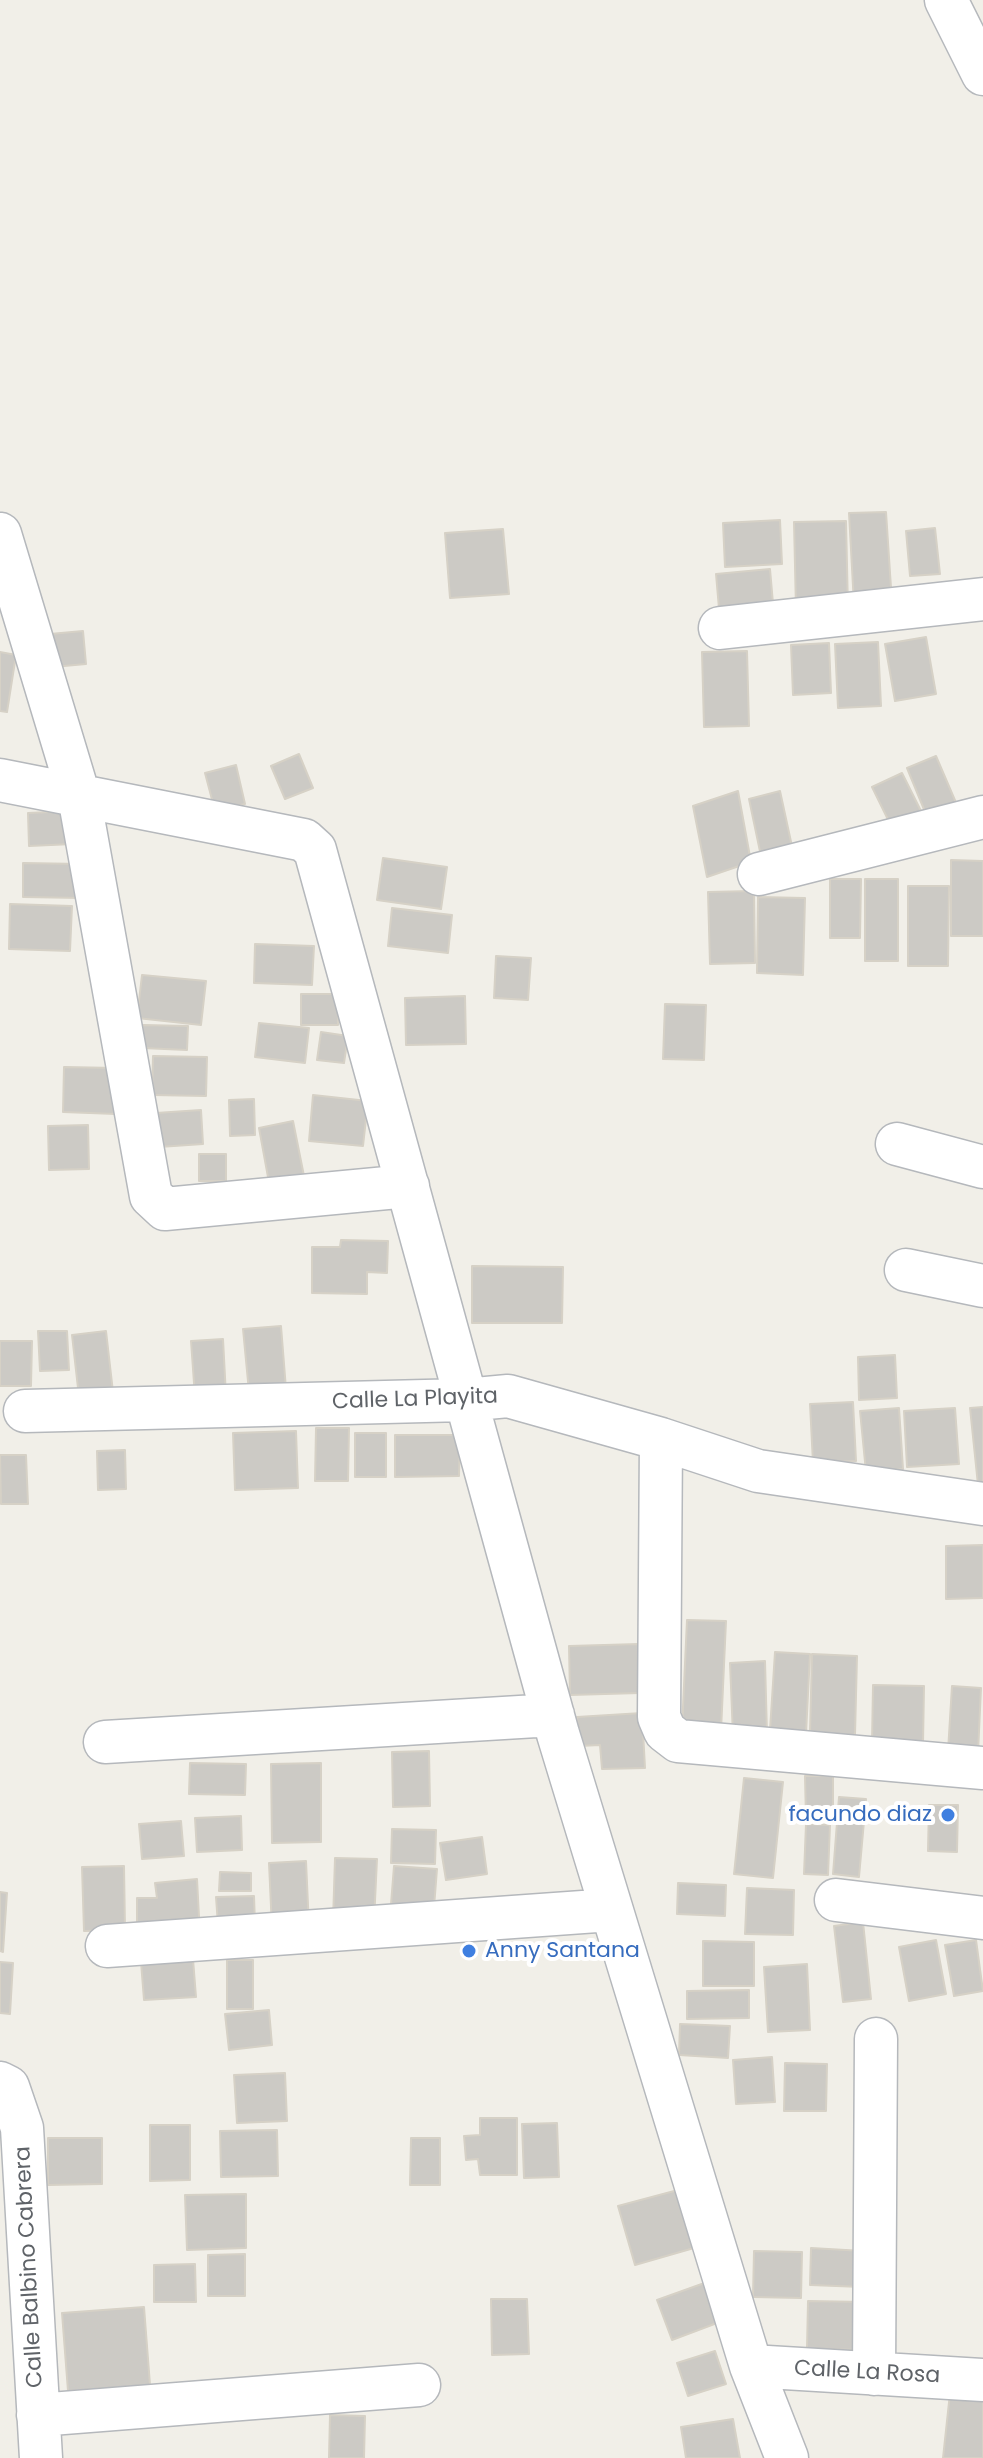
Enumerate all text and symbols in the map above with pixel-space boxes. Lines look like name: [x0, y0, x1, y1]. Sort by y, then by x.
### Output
street label: Calle La Playita: [332, 1384, 498, 1416]
place label: facundo diaz: [788, 1802, 932, 1828]
marker: facundo diaz: [939, 1806, 957, 1824]
place label: Anny Santana: [485, 1938, 640, 1964]
marker: Anny Santana: [460, 1942, 478, 1960]
street label: Calle Balbino Cabrera: [10, 2146, 50, 2388]
street label: Calle La Rosa: [793, 2356, 941, 2390]

